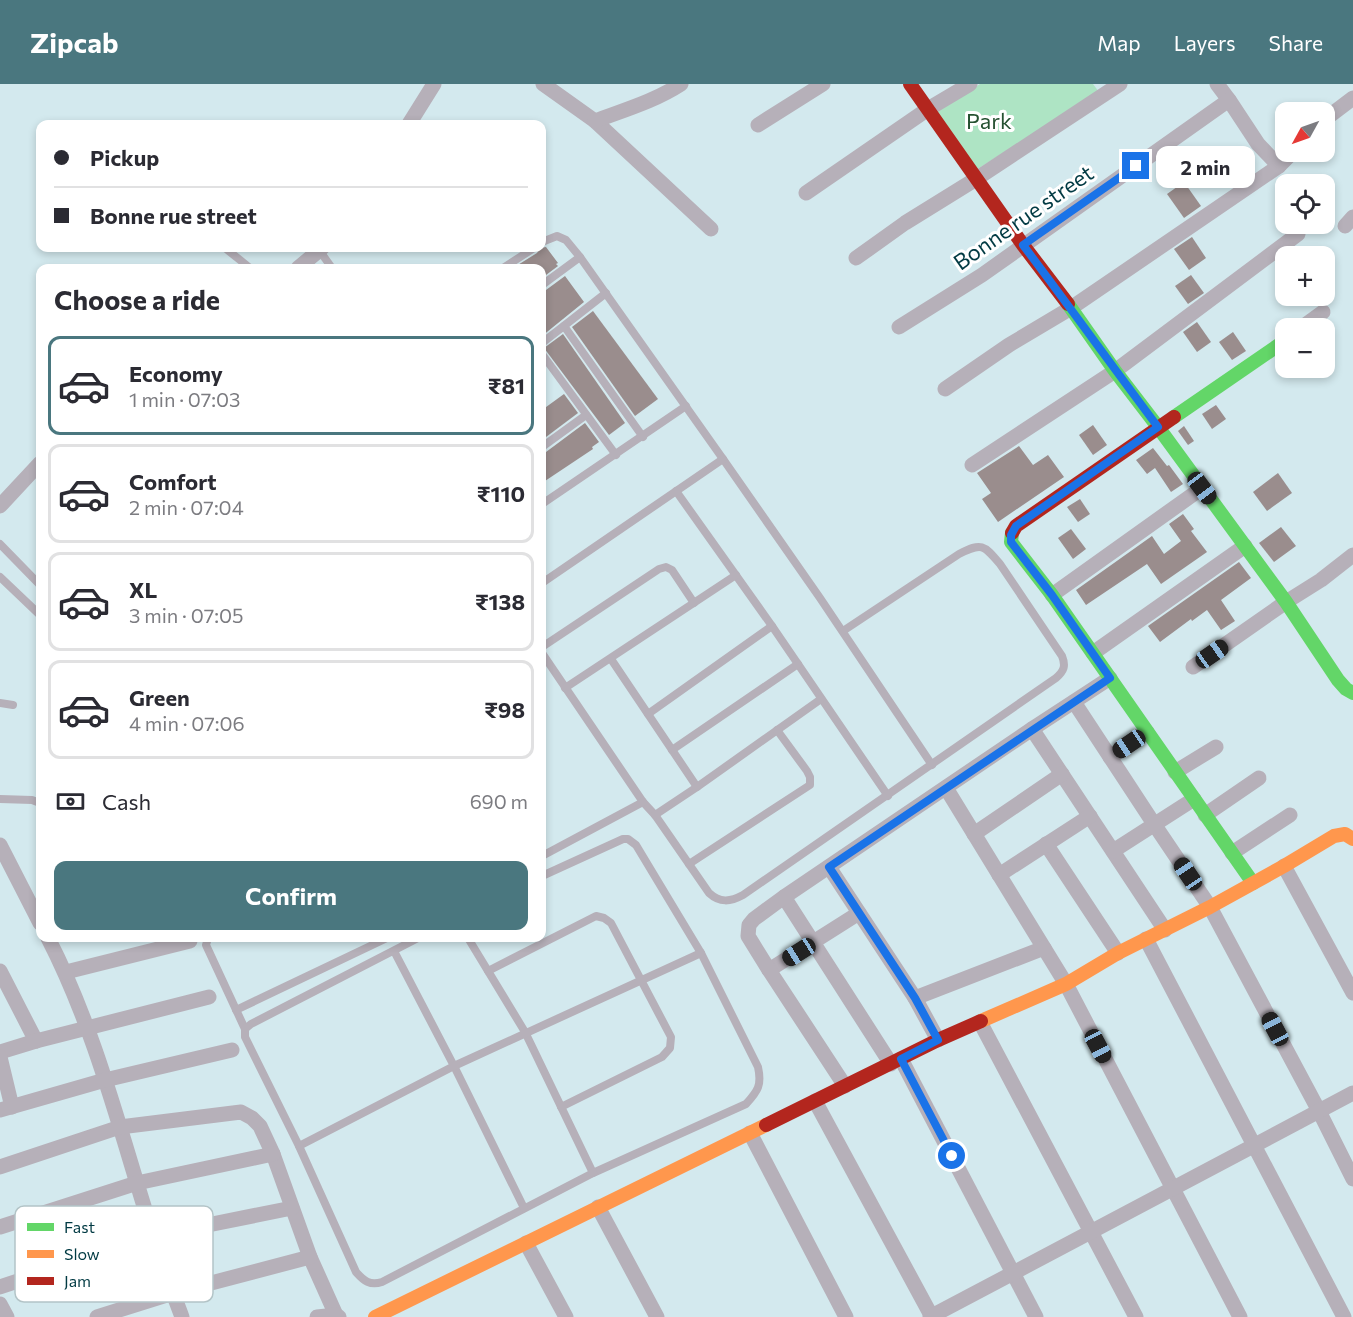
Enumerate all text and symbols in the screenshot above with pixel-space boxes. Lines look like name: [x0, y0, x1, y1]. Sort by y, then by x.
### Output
text: Zipcab: [30, 25, 119, 59]
text: Map: [1097, 30, 1141, 55]
text: Layers: [1174, 30, 1236, 55]
text: Share: [1269, 30, 1323, 55]
north arrow: [1275, 102, 1335, 162]
map controls: [1275, 102, 1335, 378]
park label: Park: [966, 107, 1012, 134]
text: Pickup: [90, 144, 159, 171]
callout: 2 min: [1157, 145, 1256, 187]
route end: [1122, 152, 1149, 179]
text: 2 min: [1181, 155, 1230, 179]
street label: Bonne rue street: [948, 159, 1098, 275]
button: locate: [1275, 174, 1335, 234]
text: Bonne rue street: [90, 202, 257, 229]
button: +: [1275, 246, 1335, 306]
text: Choose a ride: [54, 283, 220, 316]
button: −: [1275, 318, 1335, 378]
icon: car: [57, 359, 111, 413]
text: Economy: [129, 360, 223, 387]
text: ₹81: [488, 372, 525, 399]
text: 1 min · 07:03: [129, 387, 240, 411]
icon: car: [57, 467, 111, 521]
text: Comfort: [129, 468, 217, 495]
car: [1184, 468, 1220, 508]
text: ₹110: [477, 480, 525, 507]
text: 2 min · 07:04: [129, 495, 244, 519]
icon: car: [57, 575, 111, 629]
text: XL: [129, 576, 157, 603]
text: ₹138: [475, 588, 525, 615]
text: 3 min · 07:05: [129, 603, 243, 627]
car: [1192, 636, 1232, 672]
icon: car: [57, 683, 111, 737]
text: Green: [129, 684, 190, 711]
text: ₹98: [484, 696, 525, 723]
text: 4 min · 07:06: [129, 711, 245, 735]
car: [1109, 726, 1149, 762]
icon: cash: [54, 785, 87, 818]
text: Cash: [102, 788, 151, 815]
text: 690 m: [470, 789, 528, 813]
car: [1170, 854, 1206, 894]
button: Confirm: [54, 861, 528, 930]
car: [779, 935, 819, 969]
car: [1259, 1009, 1291, 1049]
car: [1082, 1026, 1114, 1066]
route start: [938, 1142, 965, 1169]
legend: [15, 1206, 213, 1302]
text: Fast: [64, 1217, 95, 1236]
text: Slow: [64, 1244, 100, 1263]
text: Jam: [64, 1271, 91, 1290]

